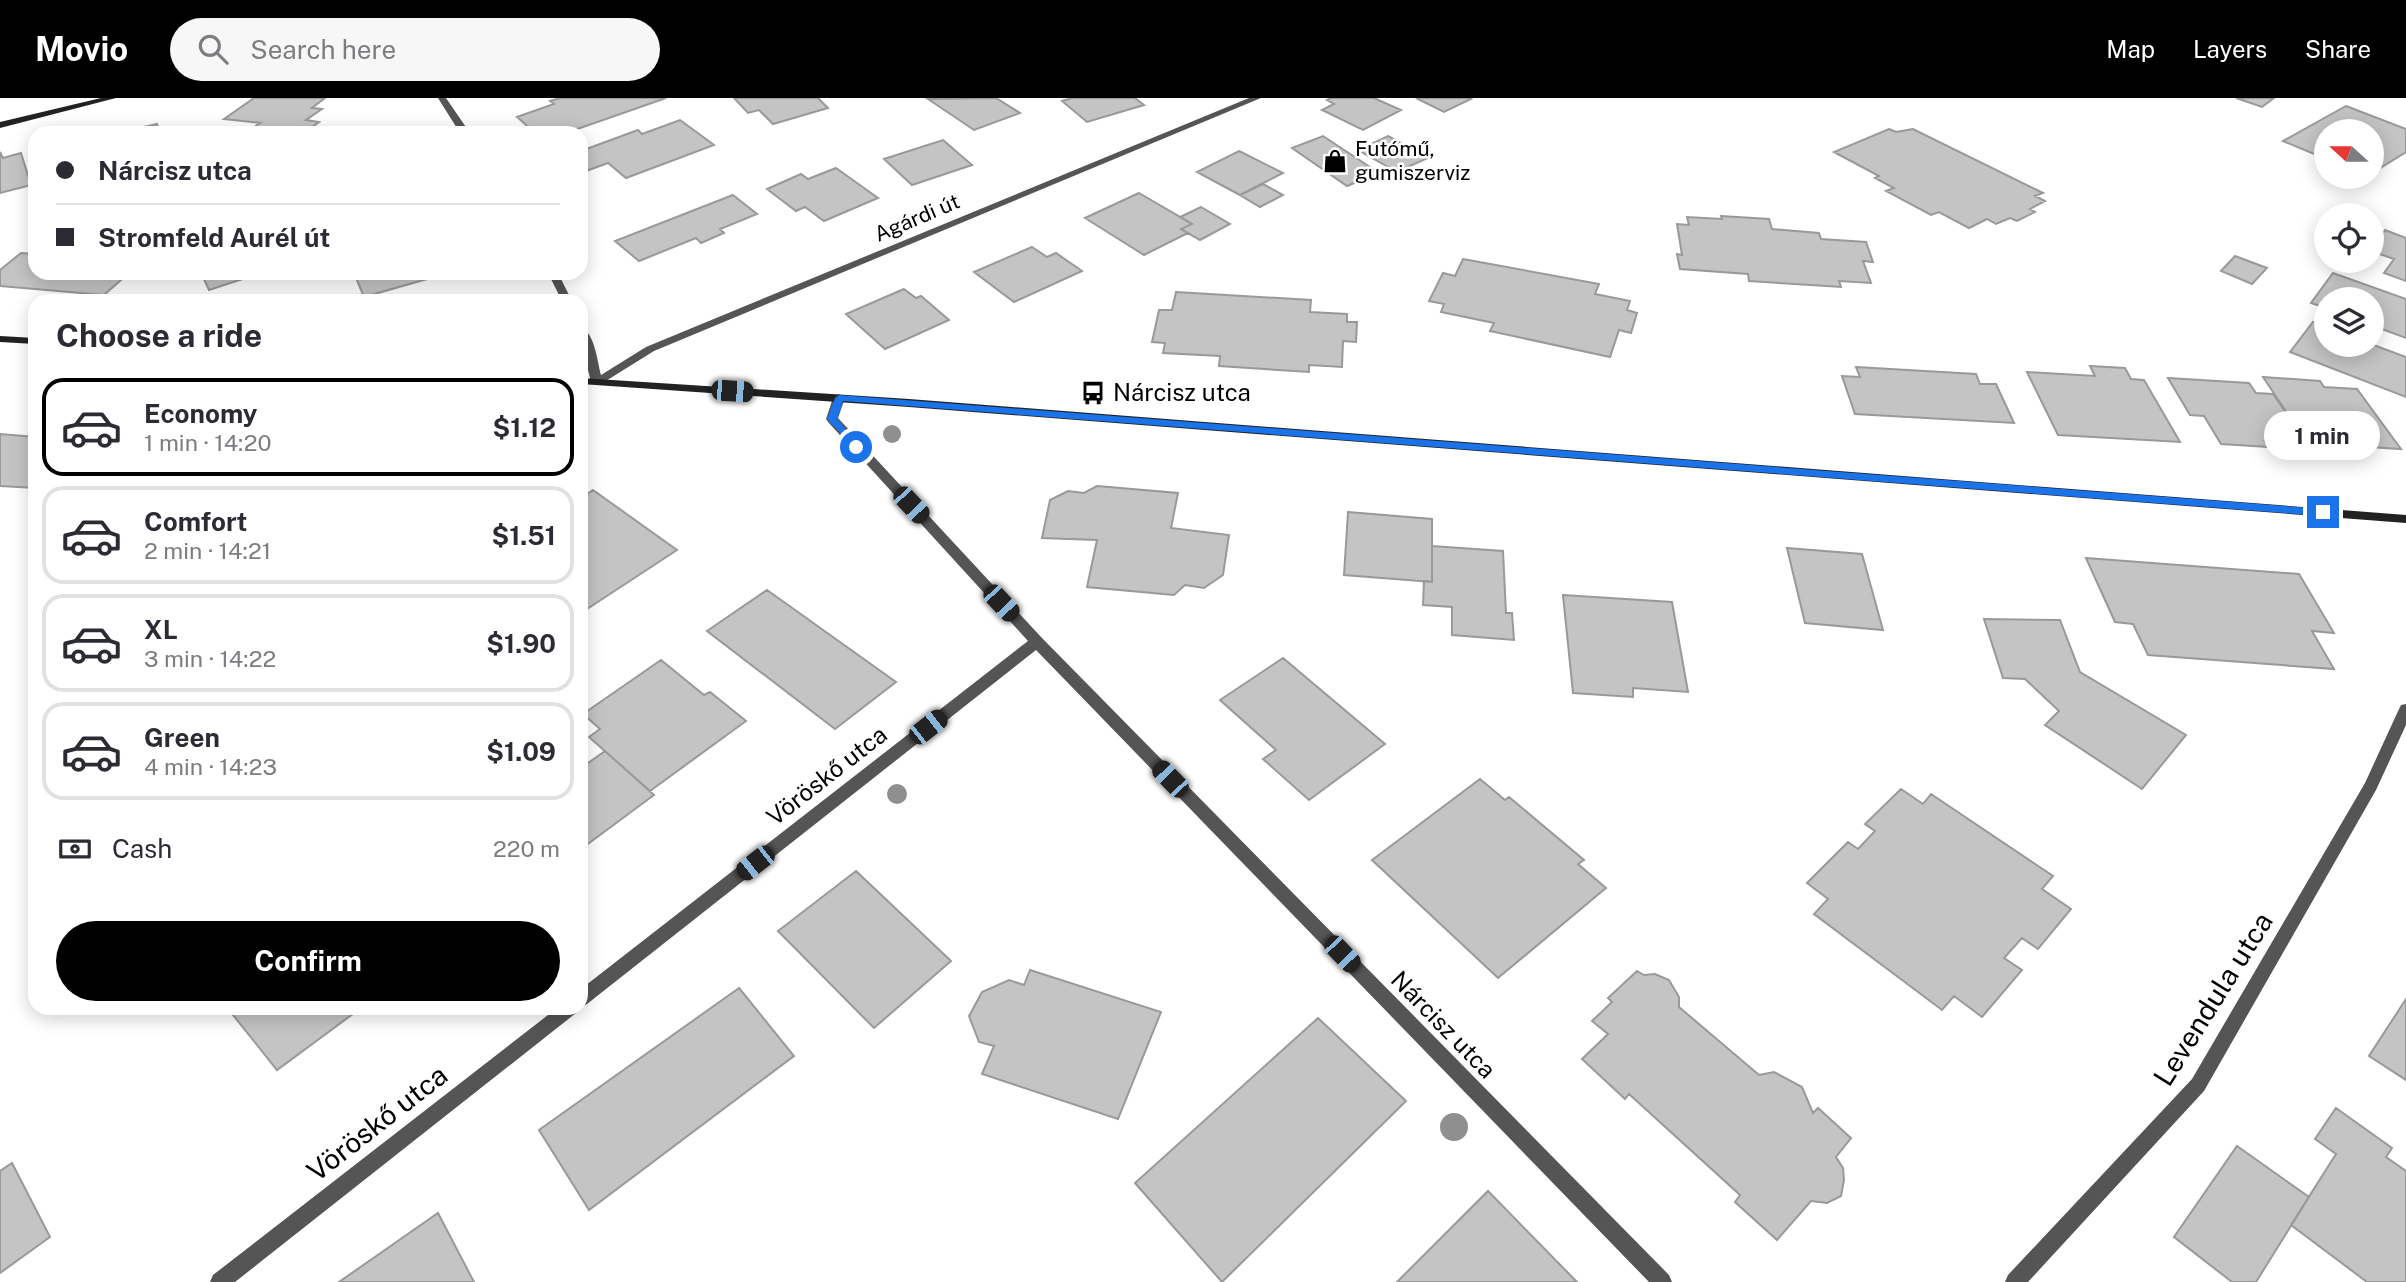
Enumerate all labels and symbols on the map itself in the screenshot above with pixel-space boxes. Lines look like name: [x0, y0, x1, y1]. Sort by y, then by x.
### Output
north arrow: [2314, 119, 2384, 189]
place label: Futómű, gumiszerviz: [1355, 136, 1470, 185]
shop icon: Futómű, gumiszerviz: [1321, 147, 1349, 175]
street label: Agárdi út: [870, 188, 963, 247]
place label: Nárcisz utca: [1113, 378, 1251, 406]
car: [711, 379, 754, 403]
bus stop icon: Nárcisz utca: [1079, 379, 1107, 407]
callout: 1 min: [2265, 410, 2381, 460]
route start: [840, 431, 872, 463]
car: [889, 482, 934, 528]
route end: [2307, 496, 2339, 528]
car: [979, 580, 1024, 626]
car: [905, 706, 952, 748]
street label: Vöröskő utca: [761, 720, 892, 831]
car: [1148, 757, 1193, 801]
car: [732, 842, 779, 884]
street label: Levendula utca: [2146, 906, 2279, 1091]
car: [1320, 932, 1365, 976]
street label: Nárcisz utca: [1386, 965, 1502, 1084]
street label: Vöröskő utca: [300, 1058, 453, 1188]

